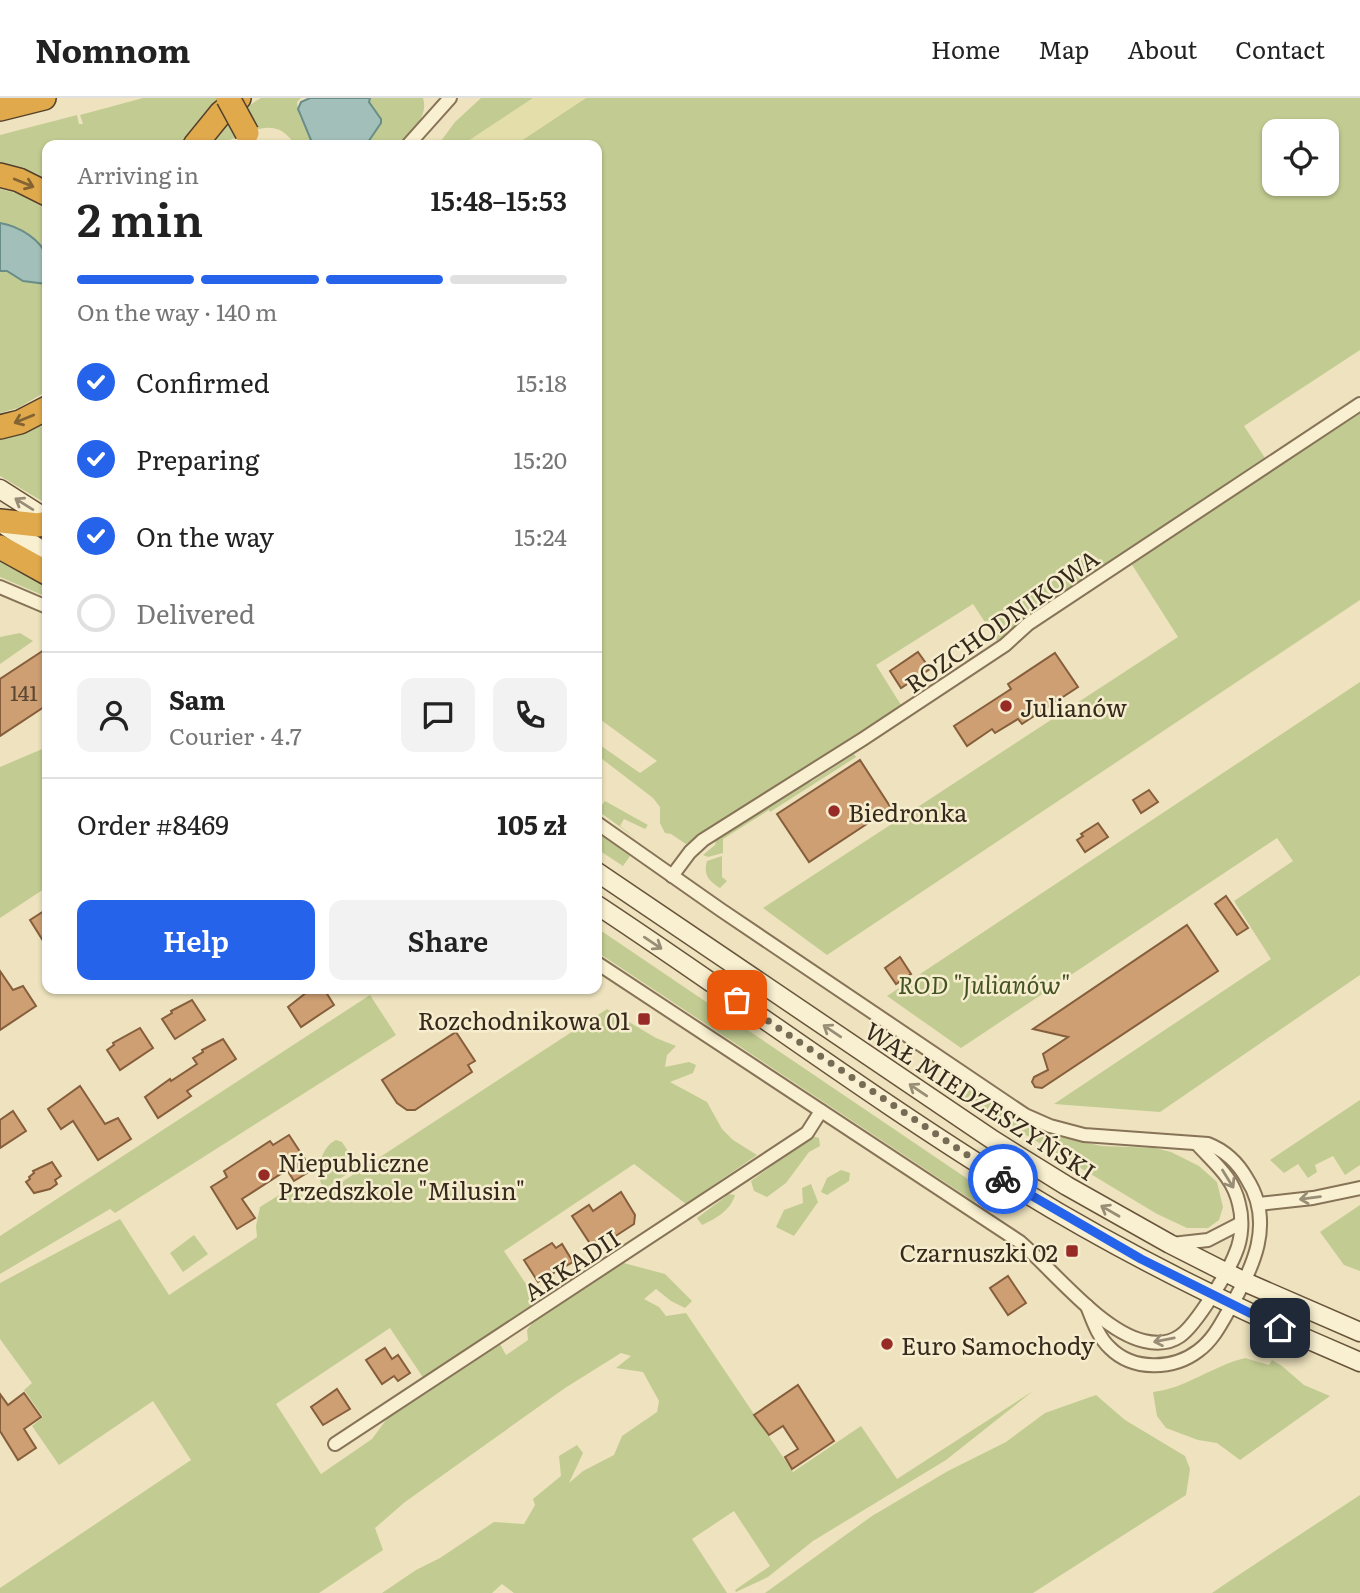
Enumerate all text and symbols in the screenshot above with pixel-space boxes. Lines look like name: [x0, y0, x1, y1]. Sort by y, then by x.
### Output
text: Nomnom: [35, 24, 190, 73]
text: Home: [931, 31, 1000, 66]
text: Map: [1038, 31, 1089, 66]
text: About: [1127, 31, 1197, 66]
text: Contact: [1235, 31, 1325, 66]
map controls: [1262, 119, 1339, 196]
button: locate: [1262, 119, 1339, 196]
text: Arriving in: [77, 157, 199, 191]
one-way arrow: [13, 177, 35, 190]
text: 15:48–15:53: [430, 180, 567, 219]
text: 2 min: [77, 183, 203, 251]
text: On the way · 140 m: [77, 294, 277, 328]
text: Confirmed: [136, 362, 270, 401]
icon: check: [77, 363, 115, 401]
text: 15:18: [516, 365, 567, 399]
one-way arrow: [14, 414, 36, 427]
text: Preparing: [136, 439, 259, 478]
icon: check: [77, 440, 115, 478]
text: 15:20: [514, 442, 567, 476]
one-way arrow: [14, 497, 34, 511]
text: On the way: [136, 516, 274, 555]
icon: check: [77, 517, 115, 555]
text: 15:24: [514, 519, 567, 553]
street label: ROZCHODNIKOWA: [897, 540, 1105, 700]
text: Delivered: [136, 593, 255, 632]
house number: 141: [10, 676, 38, 707]
button: person: [77, 678, 151, 752]
button: chat: [401, 678, 475, 752]
button: phone: [493, 678, 567, 752]
text: Sam: [169, 679, 225, 718]
place label: Julianów: [1020, 689, 1127, 724]
marker: Julianów: [998, 698, 1014, 714]
text: Courier · 4.7: [169, 718, 302, 752]
place label: Biedronka: [848, 794, 967, 829]
marker: Biedronka: [826, 803, 842, 819]
text: Order #8469: [77, 804, 229, 843]
text: 105 zł: [497, 804, 567, 843]
button: Help: [77, 900, 315, 980]
button: Share: [329, 900, 567, 980]
one-way arrow: [643, 936, 662, 950]
park label: ROD "Julianów": [898, 966, 1070, 1001]
pin: [707, 970, 767, 1030]
icon: bag: [718, 981, 756, 1019]
place label: Rozchodnikowa 01: [418, 1002, 630, 1037]
marker: Rozchodnikowa 01: [636, 1011, 652, 1027]
street label: WAŁ MIEDZESZYŃSKI: [859, 1012, 1103, 1188]
one-way arrow: [823, 1024, 842, 1038]
one-way arrow: [909, 1083, 928, 1097]
place label: Niepubliczne Przedszkole "Milusin": [278, 1144, 525, 1207]
courier: [968, 1144, 1038, 1214]
icon: bike: [984, 1160, 1022, 1198]
marker: Niepubliczne Przedszkole "Milusin": [256, 1167, 272, 1183]
one-way arrow: [1221, 1169, 1235, 1189]
one-way arrow: [1299, 1192, 1322, 1205]
one-way arrow: [1101, 1204, 1121, 1218]
street label: ARKADII: [516, 1220, 626, 1308]
place label: Czarnuszki 02: [899, 1234, 1058, 1269]
marker: Czarnuszki 02: [1064, 1243, 1080, 1259]
pin: [1250, 1298, 1310, 1358]
icon: home: [1261, 1309, 1299, 1347]
place label: Euro Samochody: [901, 1327, 1095, 1362]
one-way arrow: [1153, 1334, 1176, 1348]
marker: Euro Samochody: [879, 1336, 895, 1352]

